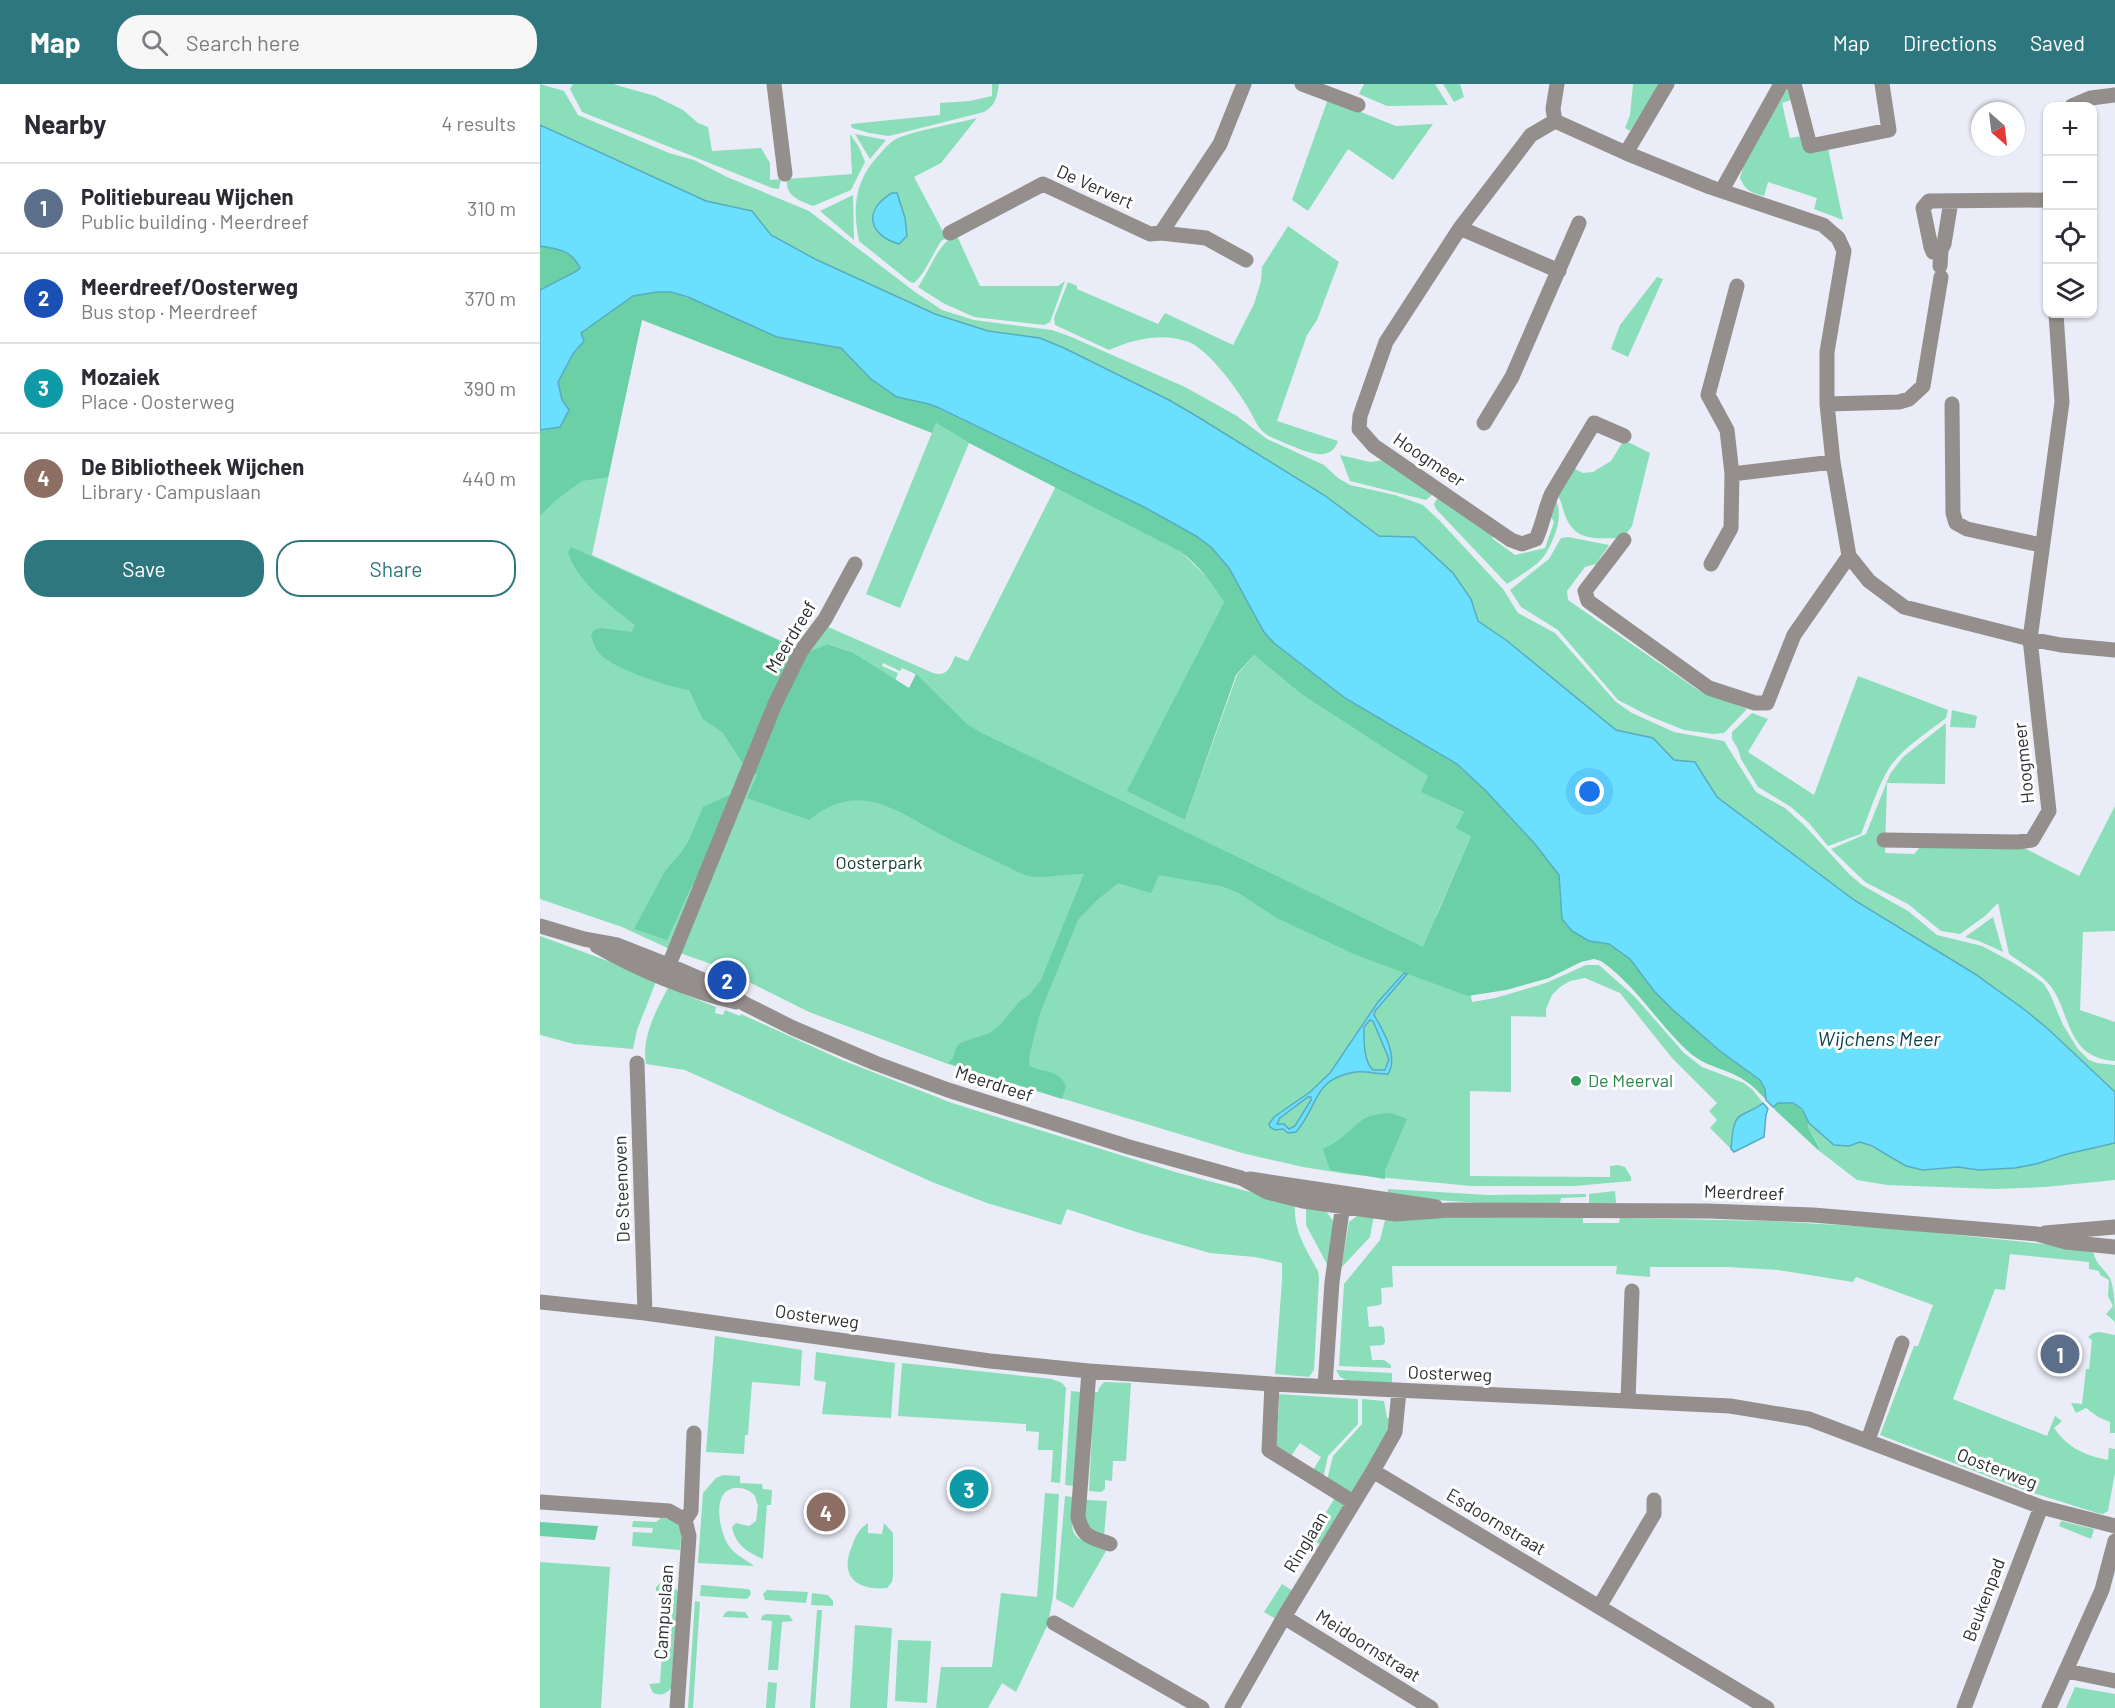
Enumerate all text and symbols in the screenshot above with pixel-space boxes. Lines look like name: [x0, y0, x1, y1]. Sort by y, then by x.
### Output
search box: [117, 15, 537, 69]
text: Map: [30, 25, 81, 59]
icon: search: [138, 26, 171, 59]
text: Search here: [186, 29, 300, 55]
text: Map: [1833, 30, 1870, 55]
text: Directions: [1903, 30, 1997, 55]
text: Saved: [2030, 30, 2085, 55]
north arrow: [1971, 102, 2025, 156]
map controls: [2043, 102, 2097, 318]
button: +: [2043, 102, 2097, 156]
text: Nearby: [24, 108, 106, 139]
text: 4 results: [441, 111, 516, 135]
button: −: [2043, 156, 2097, 210]
street label: De Ververt: [1054, 159, 1137, 213]
text: Politiebureau Wijchen: [81, 183, 293, 209]
text: 1: [40, 196, 47, 220]
text: 310 m: [467, 196, 516, 220]
text: Public building · Meerdreef: [81, 209, 309, 233]
button: locate: [2043, 210, 2097, 264]
button: layers: [2043, 264, 2097, 318]
text: Meerdreef/Oosterweg: [81, 273, 298, 299]
text: 2: [38, 286, 49, 310]
text: 370 m: [464, 286, 516, 310]
text: Bus stop · Meerdreef: [81, 299, 258, 323]
text: Mozaiek: [81, 363, 160, 389]
text: 3: [38, 376, 49, 400]
text: 390 m: [463, 376, 516, 400]
text: Place · Oosterweg: [81, 389, 235, 413]
street label: Hoogmeer: [1390, 427, 1470, 491]
text: De Bibliotheek Wijchen: [81, 453, 304, 479]
text: 4: [37, 466, 50, 490]
text: 440 m: [462, 466, 516, 490]
text: Library · Campuslaan: [81, 479, 261, 503]
button: Save: [24, 540, 264, 597]
button: Share: [276, 540, 516, 597]
street label: Meerdreef: [760, 596, 820, 677]
street label: Hoogmeer: [2008, 721, 2038, 805]
your location: [1575, 777, 1604, 806]
park label: Oosterpark: [836, 851, 922, 873]
pin: 2: [708, 958, 747, 1002]
water label: Wijchens Meer: [1818, 1026, 1941, 1050]
street label: Meerdreef: [953, 1060, 1036, 1106]
place label: De Meerval: [1588, 1069, 1673, 1091]
marker: De Meerval: [1569, 1074, 1583, 1088]
street label: De Steenoven: [608, 1135, 634, 1243]
street label: Meerdreef: [1704, 1180, 1785, 1204]
street label: Oosterweg: [774, 1299, 860, 1333]
pin: 1: [2040, 1332, 2080, 1376]
street label: Oosterweg: [1407, 1361, 1493, 1385]
street label: Oosterweg: [1954, 1443, 2041, 1493]
pin: 3: [950, 1466, 988, 1512]
street label: Esdoornstraat: [1443, 1483, 1550, 1559]
pin: 4: [806, 1490, 846, 1534]
street label: Ringlaan: [1278, 1507, 1332, 1576]
street label: Beukenpad: [1957, 1555, 2009, 1644]
street label: Campuslaan: [649, 1564, 677, 1660]
street label: Meidoornstraat: [1312, 1604, 1425, 1686]

